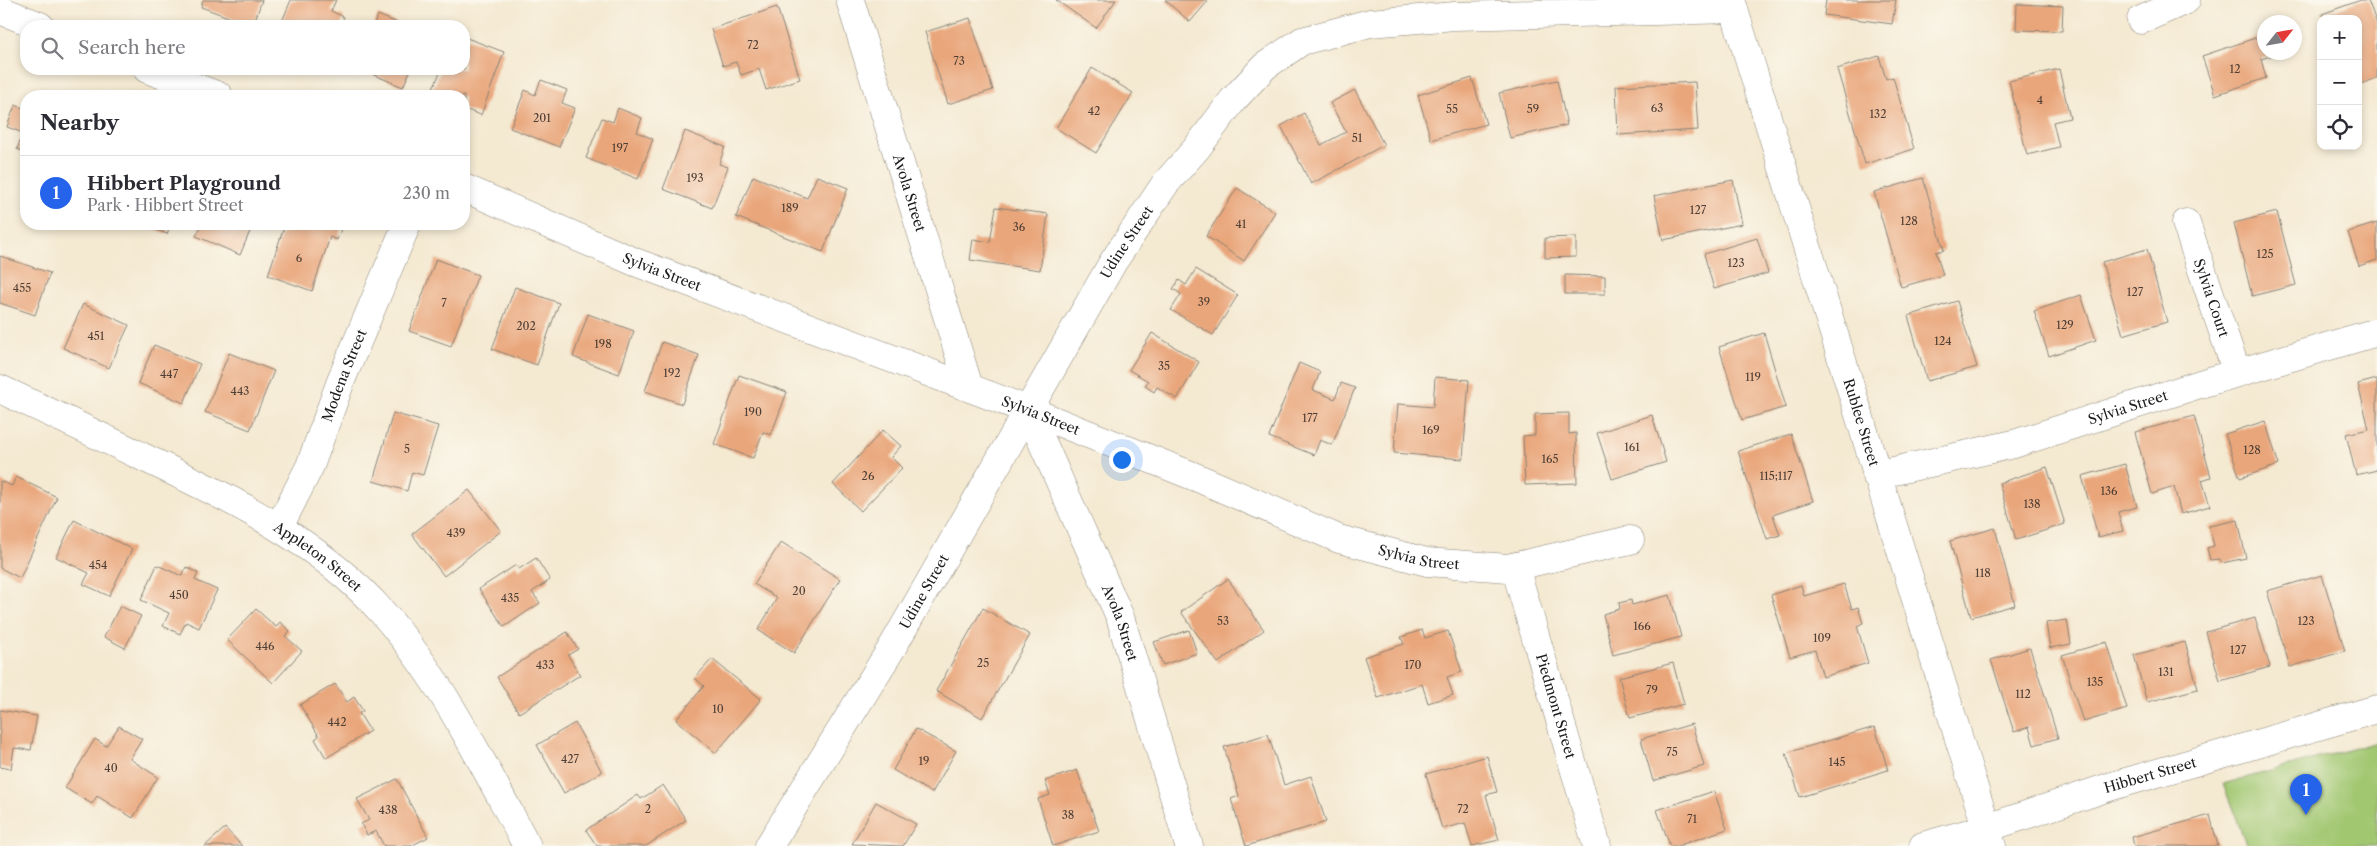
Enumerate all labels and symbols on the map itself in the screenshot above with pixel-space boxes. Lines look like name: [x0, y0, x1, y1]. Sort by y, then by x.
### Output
north arrow: [2257, 15, 2302, 60]
house number: 72: [747, 38, 759, 52]
house number: 73: [953, 54, 965, 68]
house number: 12: [2230, 62, 2240, 76]
house number: 4: [2037, 93, 2043, 107]
house number: 63: [1651, 101, 1663, 115]
house number: 55: [1446, 102, 1458, 116]
house number: 59: [1527, 102, 1539, 116]
house number: 42: [1088, 104, 1100, 118]
house number: 132: [1869, 107, 1887, 121]
house number: 201: [533, 111, 551, 125]
house number: 51: [1352, 131, 1363, 145]
house number: 197: [612, 141, 629, 155]
street label: Avola Street: [889, 151, 930, 234]
house number: 193: [686, 171, 704, 185]
house number: 189: [781, 201, 799, 215]
street label: Udine Street: [1096, 202, 1157, 282]
house number: 127: [1690, 203, 1707, 217]
house number: 128: [1900, 214, 1918, 228]
house number: 41: [1236, 217, 1247, 231]
house number: 36: [1013, 220, 1026, 234]
house number: 125: [2257, 247, 2273, 261]
street label: Sylvia Street: [620, 249, 704, 295]
house number: 6: [296, 251, 303, 265]
house number: 123: [1727, 256, 1745, 270]
street label: Sylvia Court: [2190, 256, 2233, 339]
house number: 455: [13, 281, 31, 295]
house number: 127: [2127, 285, 2144, 299]
house number: 39: [1198, 295, 1210, 309]
house number: 7: [441, 296, 447, 310]
house number: 129: [2056, 318, 2074, 332]
house number: 202: [516, 319, 536, 333]
street label: Modena Street: [318, 327, 371, 424]
house number: 451: [88, 329, 105, 343]
house number: 124: [1934, 334, 1952, 348]
house number: 198: [594, 337, 612, 351]
house number: 35: [1158, 359, 1170, 373]
house number: 192: [663, 366, 681, 380]
house number: 447: [160, 367, 179, 381]
house number: 119: [1745, 370, 1761, 384]
street label: Rublee Street: [1839, 376, 1883, 468]
house number: 443: [231, 384, 249, 398]
street label: Sylvia Street: [2086, 386, 2170, 429]
street label: Sylvia Street: [999, 392, 1082, 439]
house number: 190: [744, 405, 762, 419]
house number: 177: [1302, 411, 1318, 425]
house number: 169: [1422, 423, 1440, 437]
house number: 161: [1624, 440, 1640, 454]
house number: 5: [404, 442, 410, 456]
house number: 128: [2243, 443, 2261, 457]
your location: [1109, 447, 1135, 473]
house number: 165: [1541, 452, 1559, 466]
house number: 26: [862, 469, 875, 483]
house number: 115;117: [1759, 469, 1793, 483]
house number: 136: [2100, 484, 2118, 498]
house number: 138: [2023, 497, 2041, 511]
street label: Appleton Street: [270, 517, 366, 595]
house number: 439: [447, 526, 465, 540]
street label: Sylvia Street: [1376, 541, 1460, 573]
street label: Udine Street: [896, 551, 953, 632]
house number: 454: [89, 558, 107, 572]
house number: 118: [1975, 566, 1991, 580]
street label: Avola Street: [1097, 581, 1142, 663]
house number: 20: [792, 584, 806, 598]
house number: 450: [169, 588, 189, 602]
house number: 435: [501, 591, 519, 605]
house number: 53: [1217, 614, 1229, 628]
house number: 123: [2297, 614, 2315, 628]
house number: 166: [1633, 619, 1651, 633]
house number: 109: [1813, 631, 1831, 645]
house number: 446: [255, 639, 275, 653]
house number: 127: [2230, 643, 2247, 657]
street label: Piedmont Street: [1532, 651, 1580, 761]
house number: 25: [977, 656, 989, 670]
house number: 433: [536, 658, 554, 672]
house number: 170: [1404, 658, 1422, 672]
house number: 131: [2158, 665, 2174, 679]
house number: 135: [2087, 675, 2103, 689]
house number: 79: [1646, 683, 1658, 697]
house number: 112: [2015, 687, 2031, 701]
house number: 10: [712, 702, 724, 716]
house number: 442: [327, 715, 347, 729]
house number: 75: [1666, 745, 1678, 759]
house number: 427: [561, 752, 580, 766]
street label: Hibbert Street: [2102, 753, 2198, 797]
house number: 19: [918, 754, 930, 768]
house number: 145: [1829, 755, 1845, 769]
house number: 40: [104, 761, 118, 775]
pin: 1: [2290, 774, 2322, 815]
house number: 2: [645, 802, 651, 816]
house number: 72: [1457, 802, 1469, 816]
house number: 438: [379, 803, 397, 817]
house number: 38: [1062, 808, 1074, 822]
house number: 71: [1687, 812, 1697, 826]

